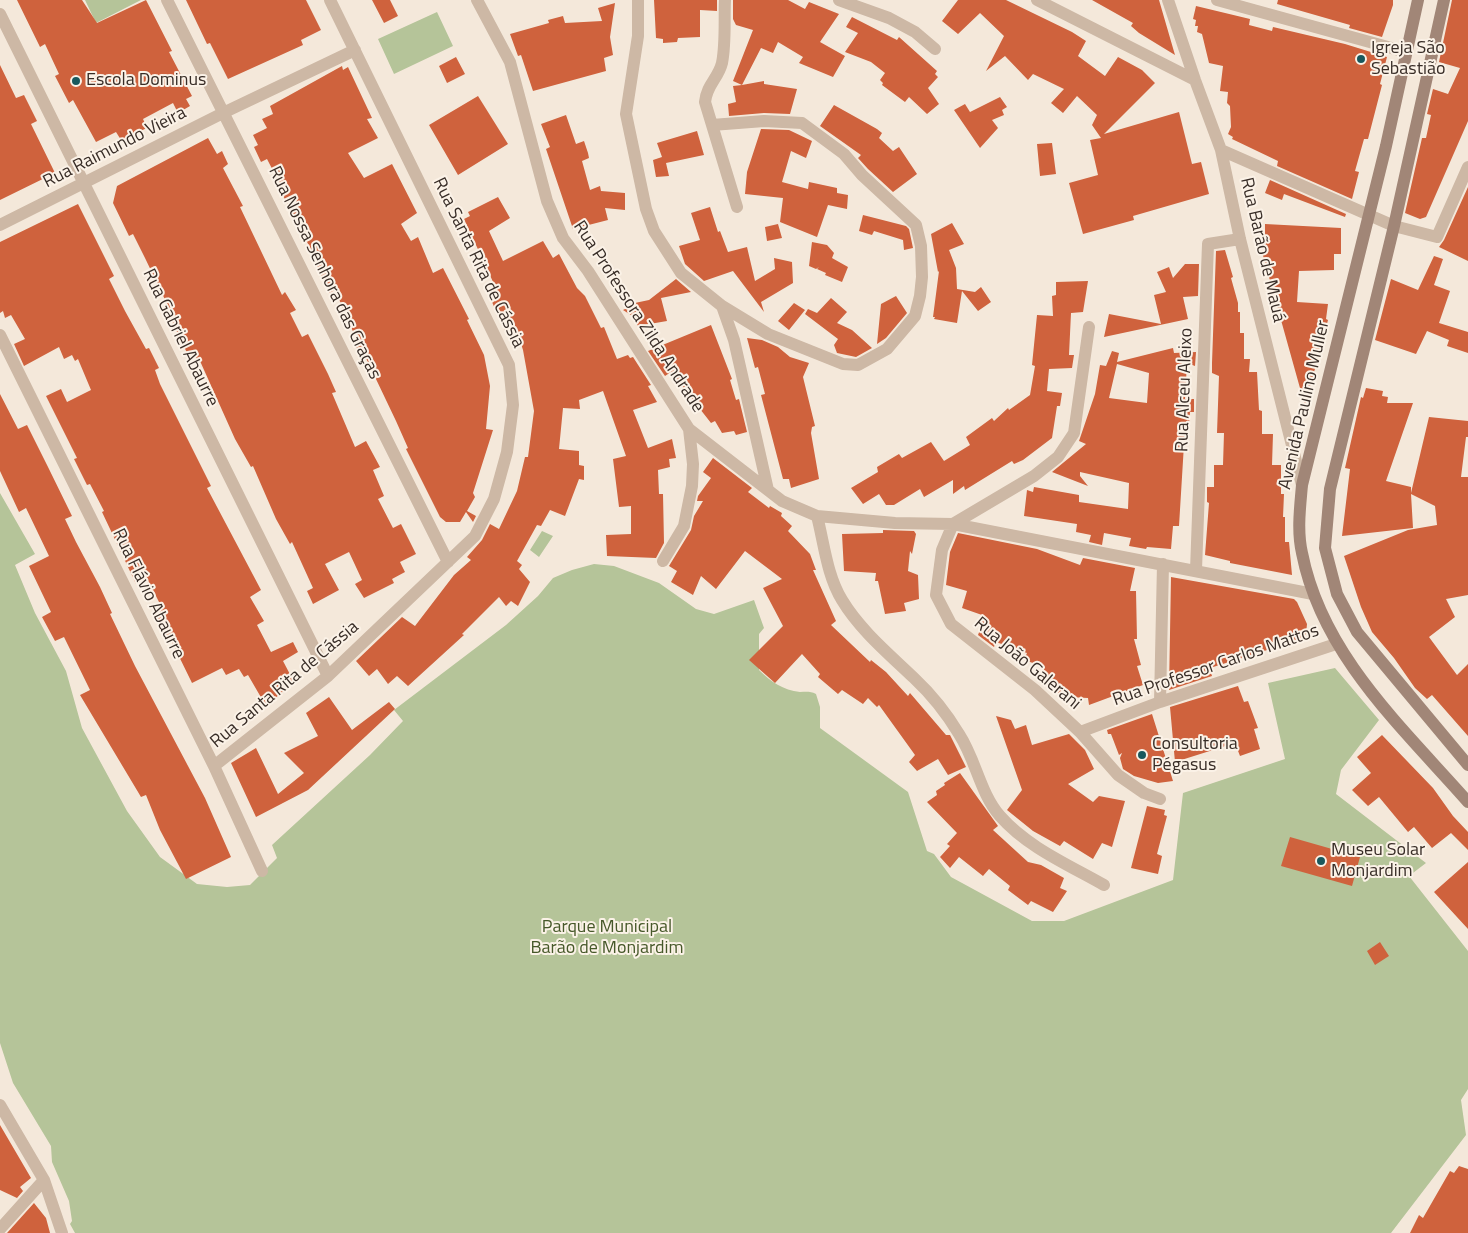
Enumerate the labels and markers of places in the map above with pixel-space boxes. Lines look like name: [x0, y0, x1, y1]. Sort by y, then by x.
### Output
place label: Igreja São Sebastião: [1371, 38, 1445, 80]
marker: Igreja São Sebastião: [1355, 53, 1367, 65]
place label: Escola Dominus: [86, 70, 206, 92]
marker: Escola Dominus: [70, 75, 82, 87]
place label: Consultoria Pégasus: [1152, 734, 1238, 776]
marker: Consultoria Pégasus: [1136, 749, 1148, 761]
place label: Museu Solar Monjardim: [1331, 840, 1425, 882]
marker: Museu Solar Monjardim: [1315, 855, 1327, 867]

